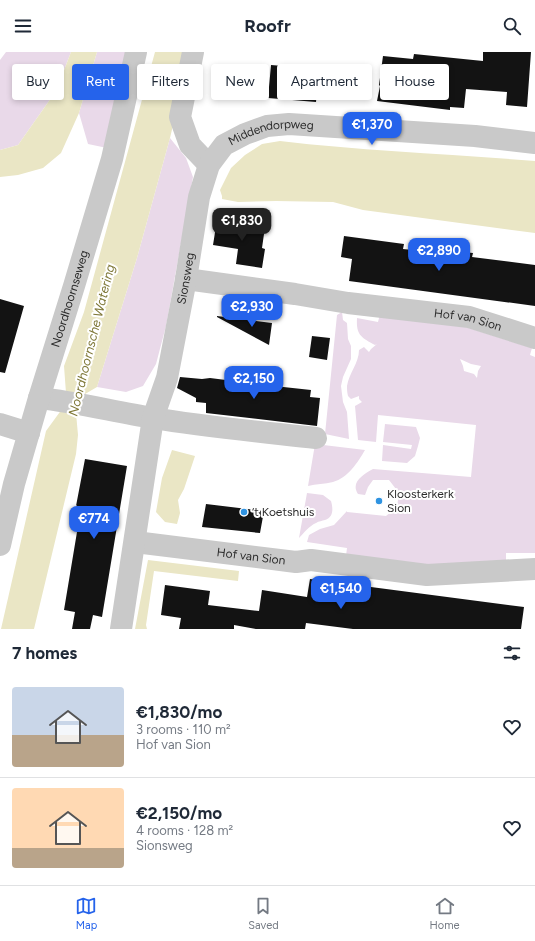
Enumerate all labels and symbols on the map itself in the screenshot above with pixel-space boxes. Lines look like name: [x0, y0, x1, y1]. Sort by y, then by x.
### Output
pin: €1,370: [339, 112, 405, 146]
street label: Middendorpweg: [226, 117, 314, 149]
pin: €1,830: [209, 208, 275, 242]
pin: €2,890: [406, 238, 472, 272]
street label: Noordhoornseweg: [48, 249, 91, 349]
street label: Sionsweg: [174, 252, 197, 306]
water label: Noordhoornsche Watering: [65, 262, 118, 418]
pin: €2,930: [219, 294, 285, 328]
street label: Hof van Sion: [433, 306, 504, 334]
pin: €2,150: [221, 366, 287, 400]
place label: Kloosterkerk Sion: [387, 487, 454, 515]
marker: Kloosterkerk Sion: [374, 496, 384, 506]
place label: ‘t Koetshuis: [252, 505, 315, 519]
pin: €774: [70, 506, 118, 540]
marker: ‘t Koetshuis: [239, 507, 249, 517]
street label: Hof van Sion: [216, 545, 287, 568]
pin: €1,540: [308, 576, 374, 610]

